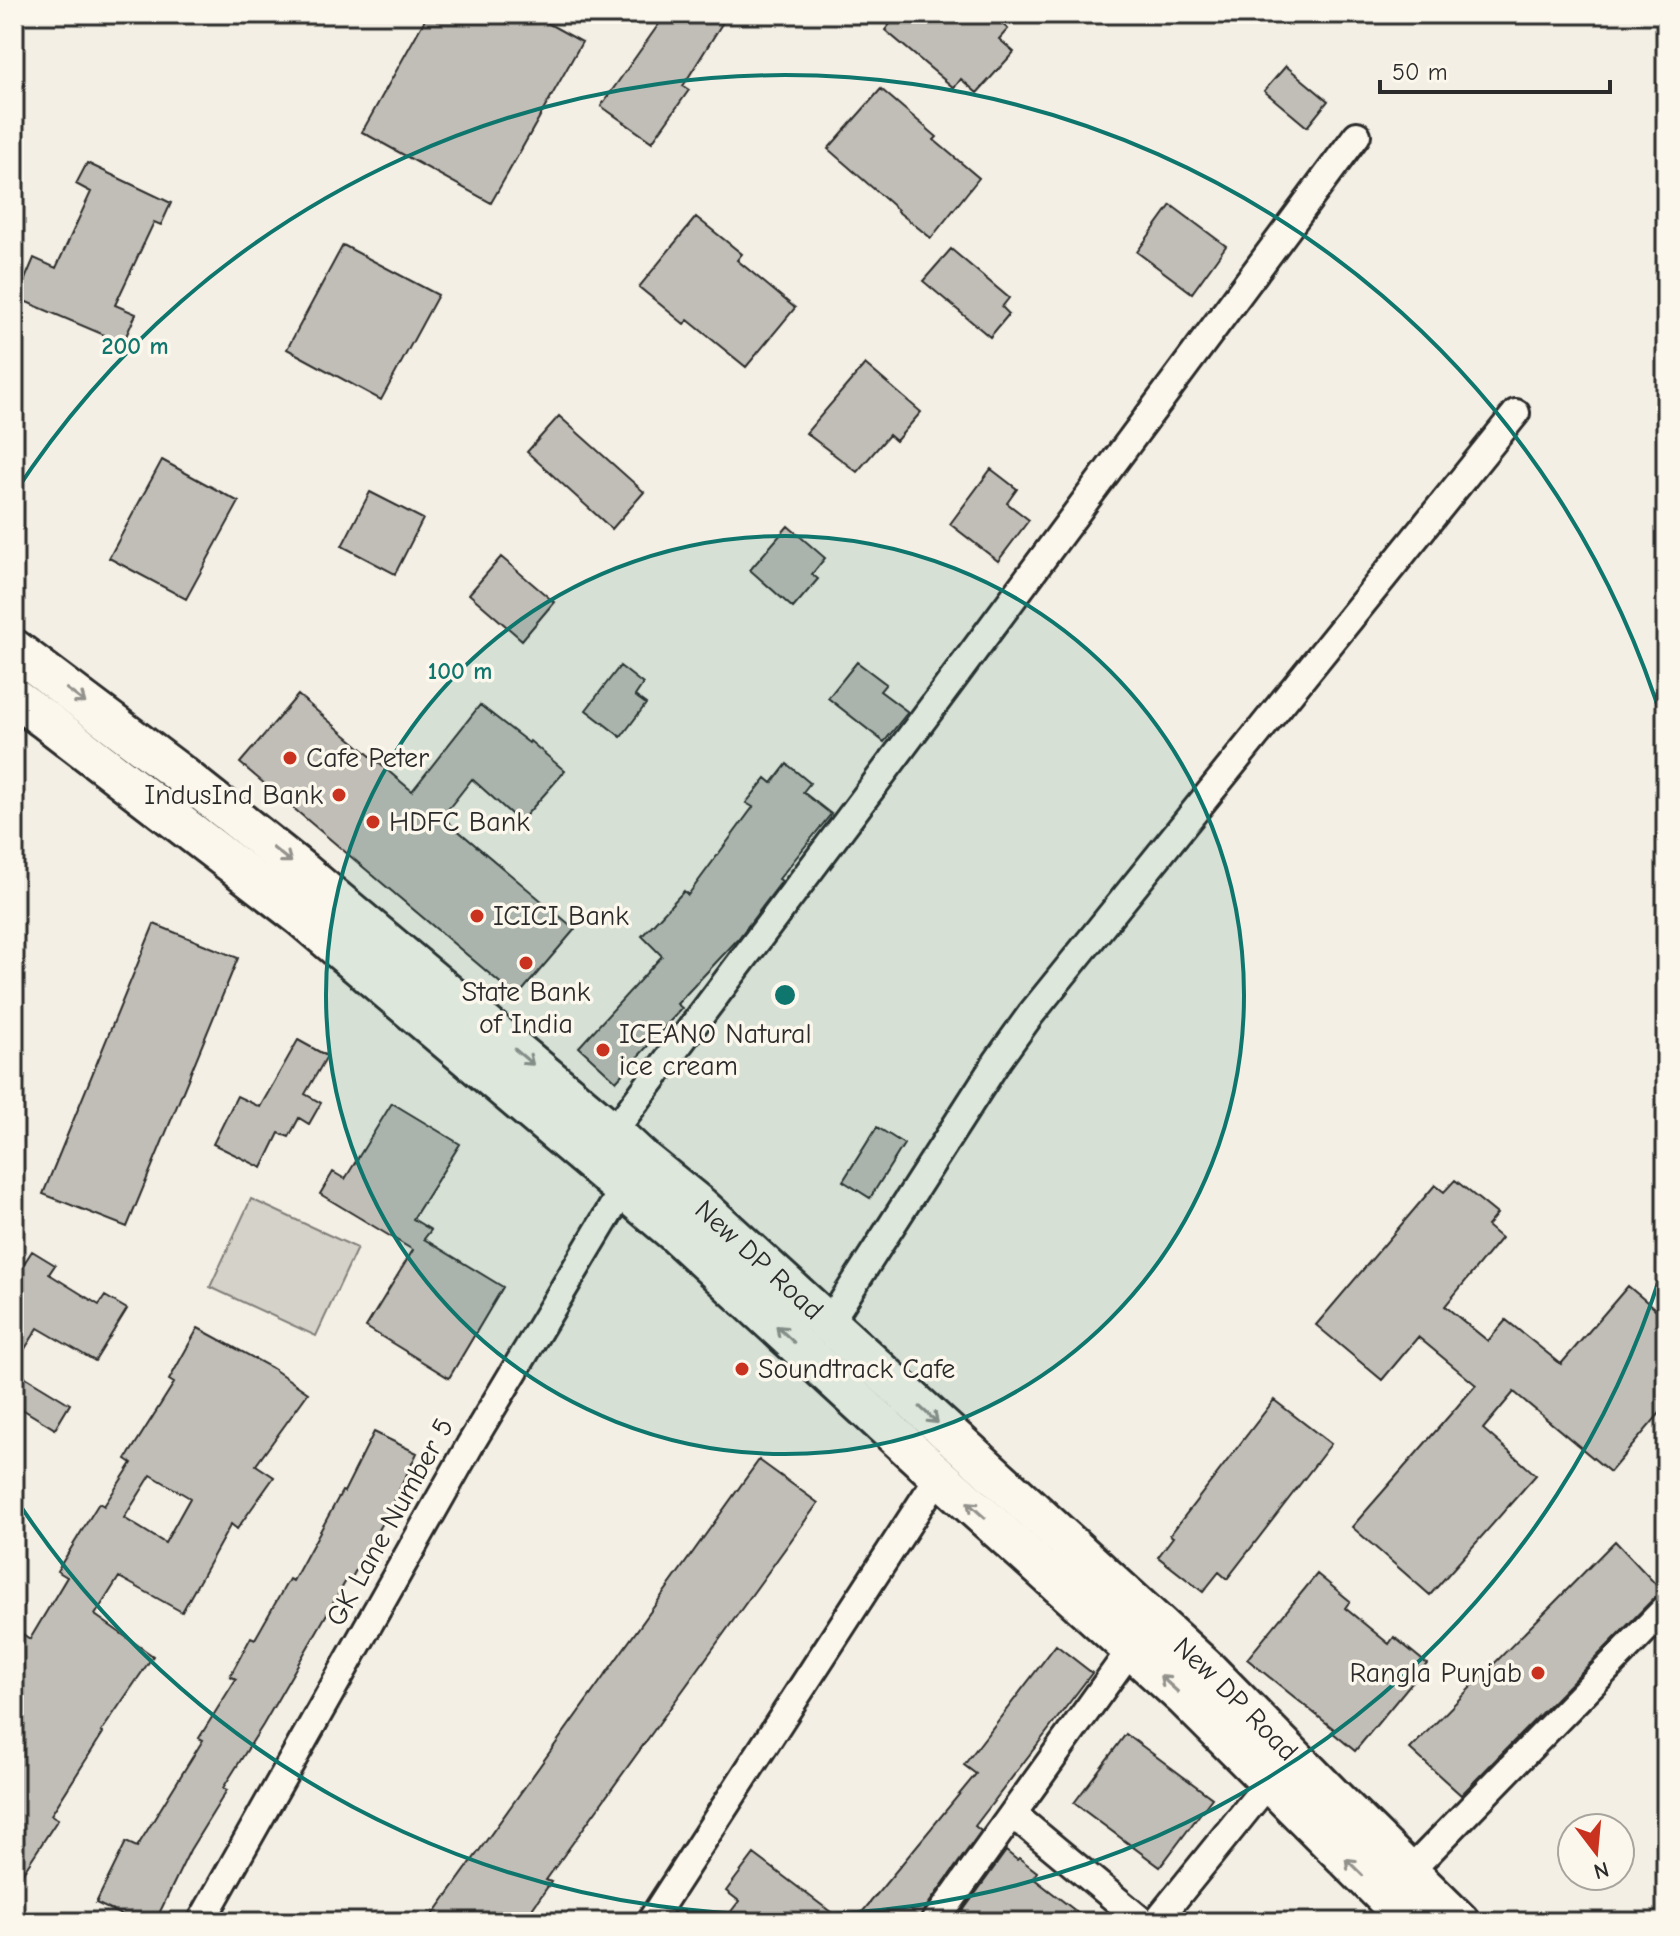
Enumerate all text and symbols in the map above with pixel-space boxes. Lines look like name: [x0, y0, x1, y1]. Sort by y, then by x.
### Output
scale bar: [1380, 44, 1610, 94]
text: 50 m: [1392, 58, 1448, 86]
text: 200 m: [101, 332, 169, 360]
text: 100 m: [428, 657, 492, 685]
one-way arrow: [65, 687, 86, 704]
place label: Cafe Peter: [306, 742, 429, 774]
marker: Cafe Peter: [281, 749, 299, 767]
place label: IndusInd Bank: [144, 779, 323, 811]
marker: IndusInd Bank: [330, 786, 348, 804]
place label: HDFC Bank: [389, 806, 530, 838]
marker: HDFC Bank: [364, 813, 382, 831]
one-way arrow: [271, 846, 292, 863]
place label: ICICI Bank: [493, 900, 629, 932]
marker: ICICI Bank: [468, 907, 486, 925]
marker: State Bank of India: [517, 954, 535, 972]
place label: State Bank of India: [462, 976, 591, 1040]
centre of rings: [771, 981, 799, 1009]
place label: ICEANO Natural ice cream: [619, 1018, 812, 1082]
marker: ICEANO Natural ice cream: [594, 1041, 612, 1059]
one-way arrow: [513, 1048, 534, 1066]
street label: New DP Road: [689, 1194, 830, 1326]
one-way arrow: [775, 1325, 795, 1344]
place label: Soundtrack Cafe: [758, 1353, 955, 1385]
marker: Soundtrack Cafe: [733, 1360, 751, 1378]
one-way arrow: [919, 1405, 939, 1424]
street label: GK Lane Number 5: [320, 1413, 460, 1631]
one-way arrow: [967, 1502, 987, 1520]
street label: New DP Road: [1167, 1631, 1304, 1767]
place label: Rangla Punjab: [1349, 1657, 1522, 1689]
marker: Rangla Punjab: [1529, 1664, 1547, 1682]
one-way arrow: [1160, 1676, 1180, 1694]
north arrow: [1556, 1812, 1636, 1892]
text: N: [1591, 1856, 1612, 1885]
one-way arrow: [1345, 1857, 1364, 1877]

